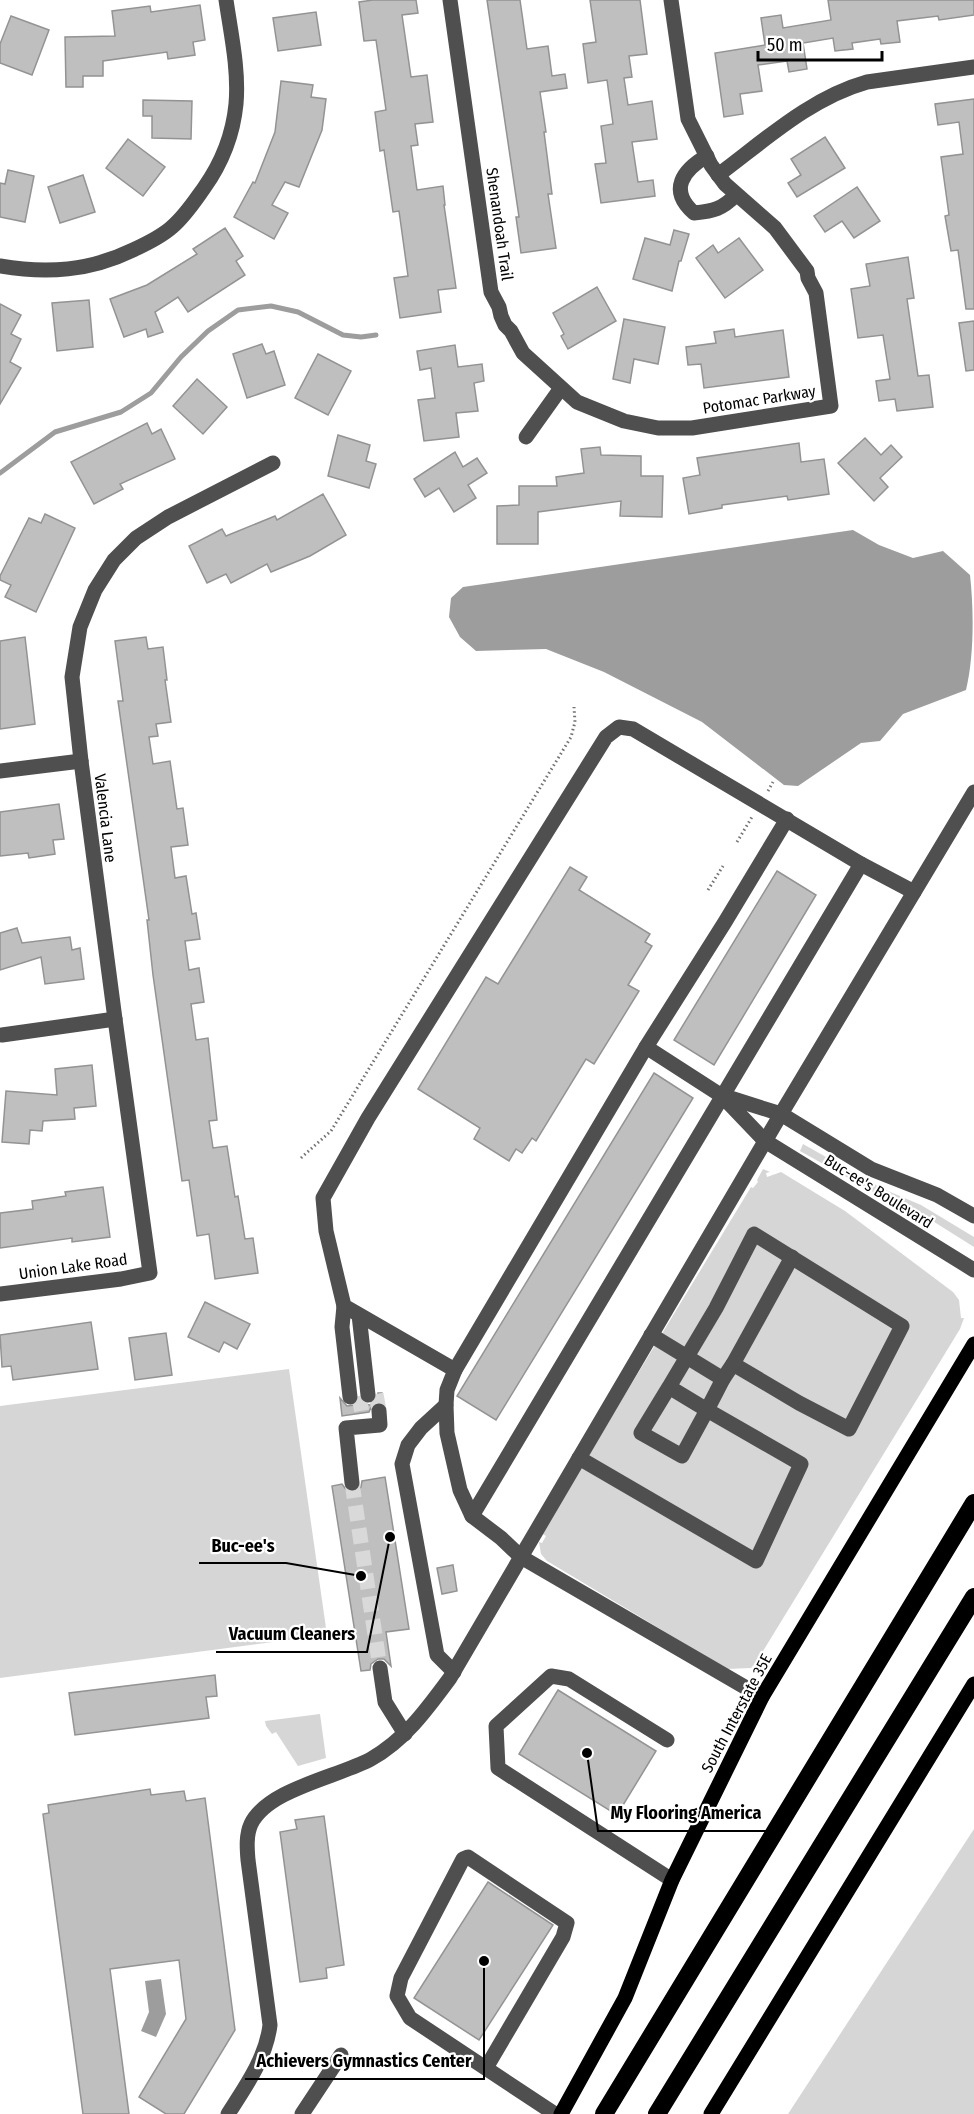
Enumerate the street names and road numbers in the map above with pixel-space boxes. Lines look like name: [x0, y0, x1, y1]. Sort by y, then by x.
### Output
street label: Shenandoah Trail: [482, 166, 517, 282]
street label: Potomac Parkway: [701, 381, 818, 418]
street label: Valencia Lane: [91, 773, 120, 864]
street label: Buc-ee's Boulevard: [821, 1150, 937, 1232]
street label: Union Lake Road: [18, 1249, 129, 1284]
street label: South Interstate 35E: [697, 1651, 776, 1776]

